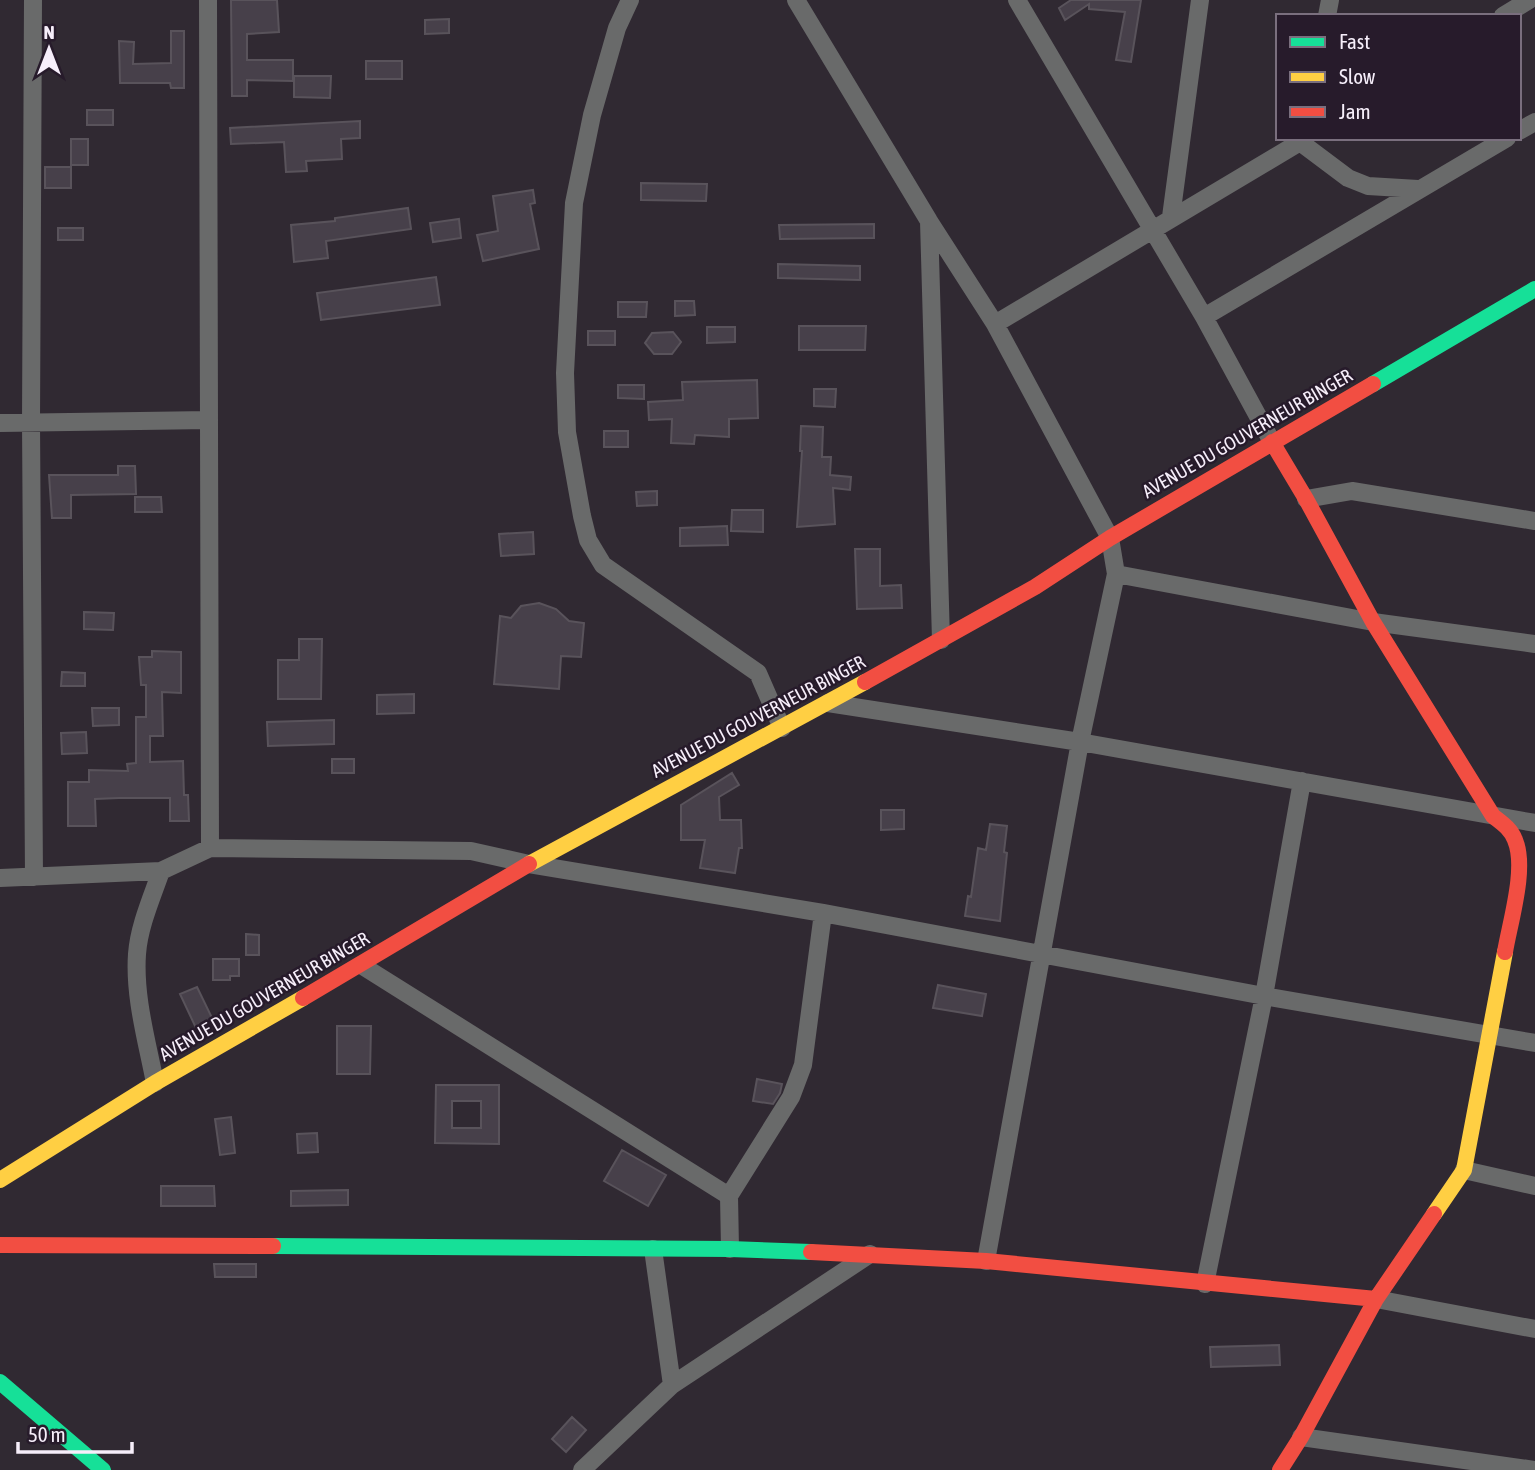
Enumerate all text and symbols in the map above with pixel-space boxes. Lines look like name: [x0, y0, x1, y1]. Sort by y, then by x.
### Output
north arrow: [14, 14, 84, 84]
legend: [1276, 14, 1521, 140]
text: N: [43, 21, 55, 43]
text: Fast: [1339, 29, 1370, 53]
text: Slow: [1339, 64, 1376, 88]
text: Jam: [1339, 99, 1371, 123]
street label: AVENUE DU GOUVERNEUR BINGER: [1138, 364, 1356, 502]
street label: AVENUE DU GOUVERNEUR BINGER: [648, 650, 869, 782]
street label: AVENUE DU GOUVERNEUR BINGER: [155, 927, 373, 1065]
scale bar: [18, 1410, 131, 1454]
text: 50 m: [28, 1422, 66, 1446]

